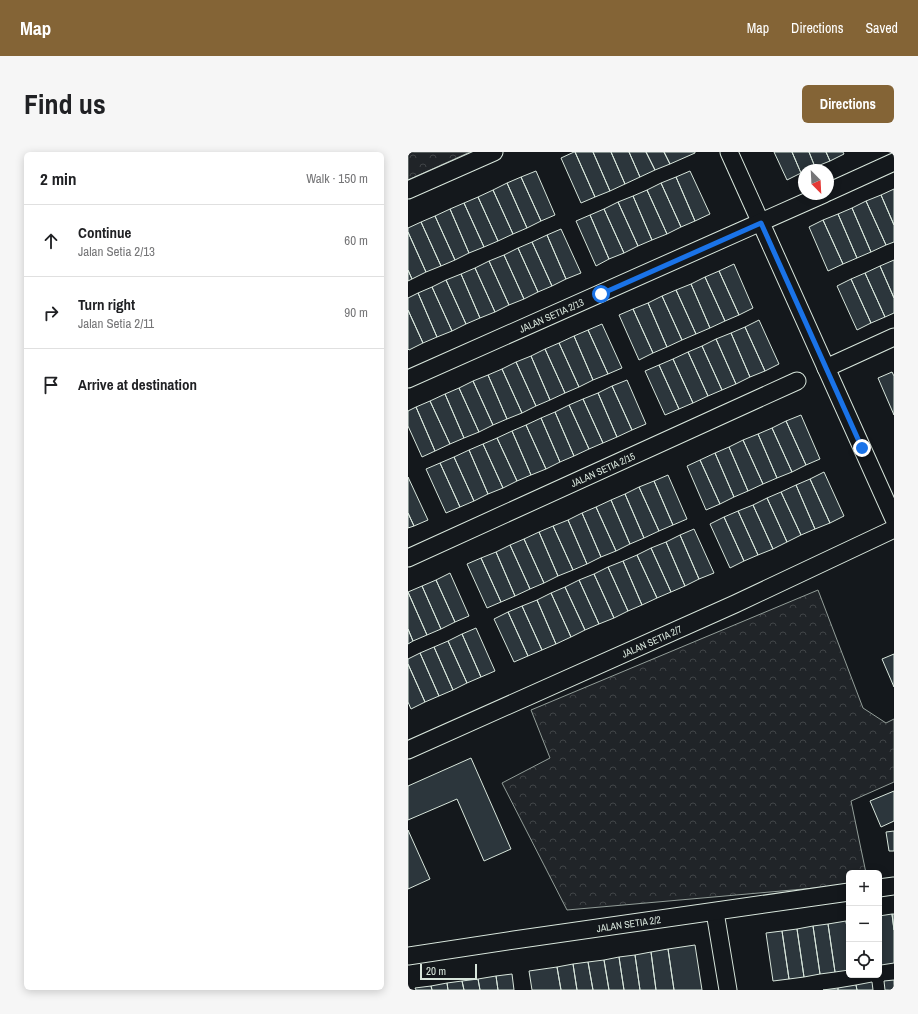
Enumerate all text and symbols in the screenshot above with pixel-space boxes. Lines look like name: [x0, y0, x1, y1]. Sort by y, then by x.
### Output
text: Map: [20, 15, 51, 41]
text: Map: [747, 19, 769, 37]
text: Directions: [791, 19, 843, 37]
text: Saved: [865, 19, 898, 37]
text: Find us: [24, 85, 106, 123]
button: Directions: [802, 85, 894, 123]
north arrow: [798, 164, 834, 200]
text: 2 min: [40, 167, 76, 190]
text: Walk · 150 m: [306, 170, 368, 187]
text: Continue: [78, 222, 131, 243]
icon: ahead: [40, 230, 62, 252]
text: 60 m: [344, 232, 368, 249]
text: Jalan Setia 2/13: [78, 243, 155, 260]
route start: [592, 285, 610, 303]
text: Turn right: [78, 294, 135, 315]
street label: JALAN SETIA 2/13: [517, 295, 586, 335]
icon: right: [40, 302, 62, 324]
text: 90 m: [344, 304, 368, 321]
text: Jalan Setia 2/11: [78, 315, 154, 332]
icon: arrive: [40, 374, 62, 396]
text: Arrive at destination: [78, 374, 197, 395]
route end: [853, 439, 871, 457]
street label: JALAN SETIA 2/15: [569, 449, 637, 490]
street label: JALAN SETIA 2/7: [620, 622, 684, 660]
map controls: [846, 870, 882, 978]
button: +: [846, 870, 882, 906]
button: −: [846, 906, 882, 942]
street label: JALAN SETIA 2/2: [596, 912, 662, 935]
button: locate: [846, 942, 882, 978]
scale bar: [420, 962, 477, 981]
text: 20 m: [426, 964, 446, 978]

